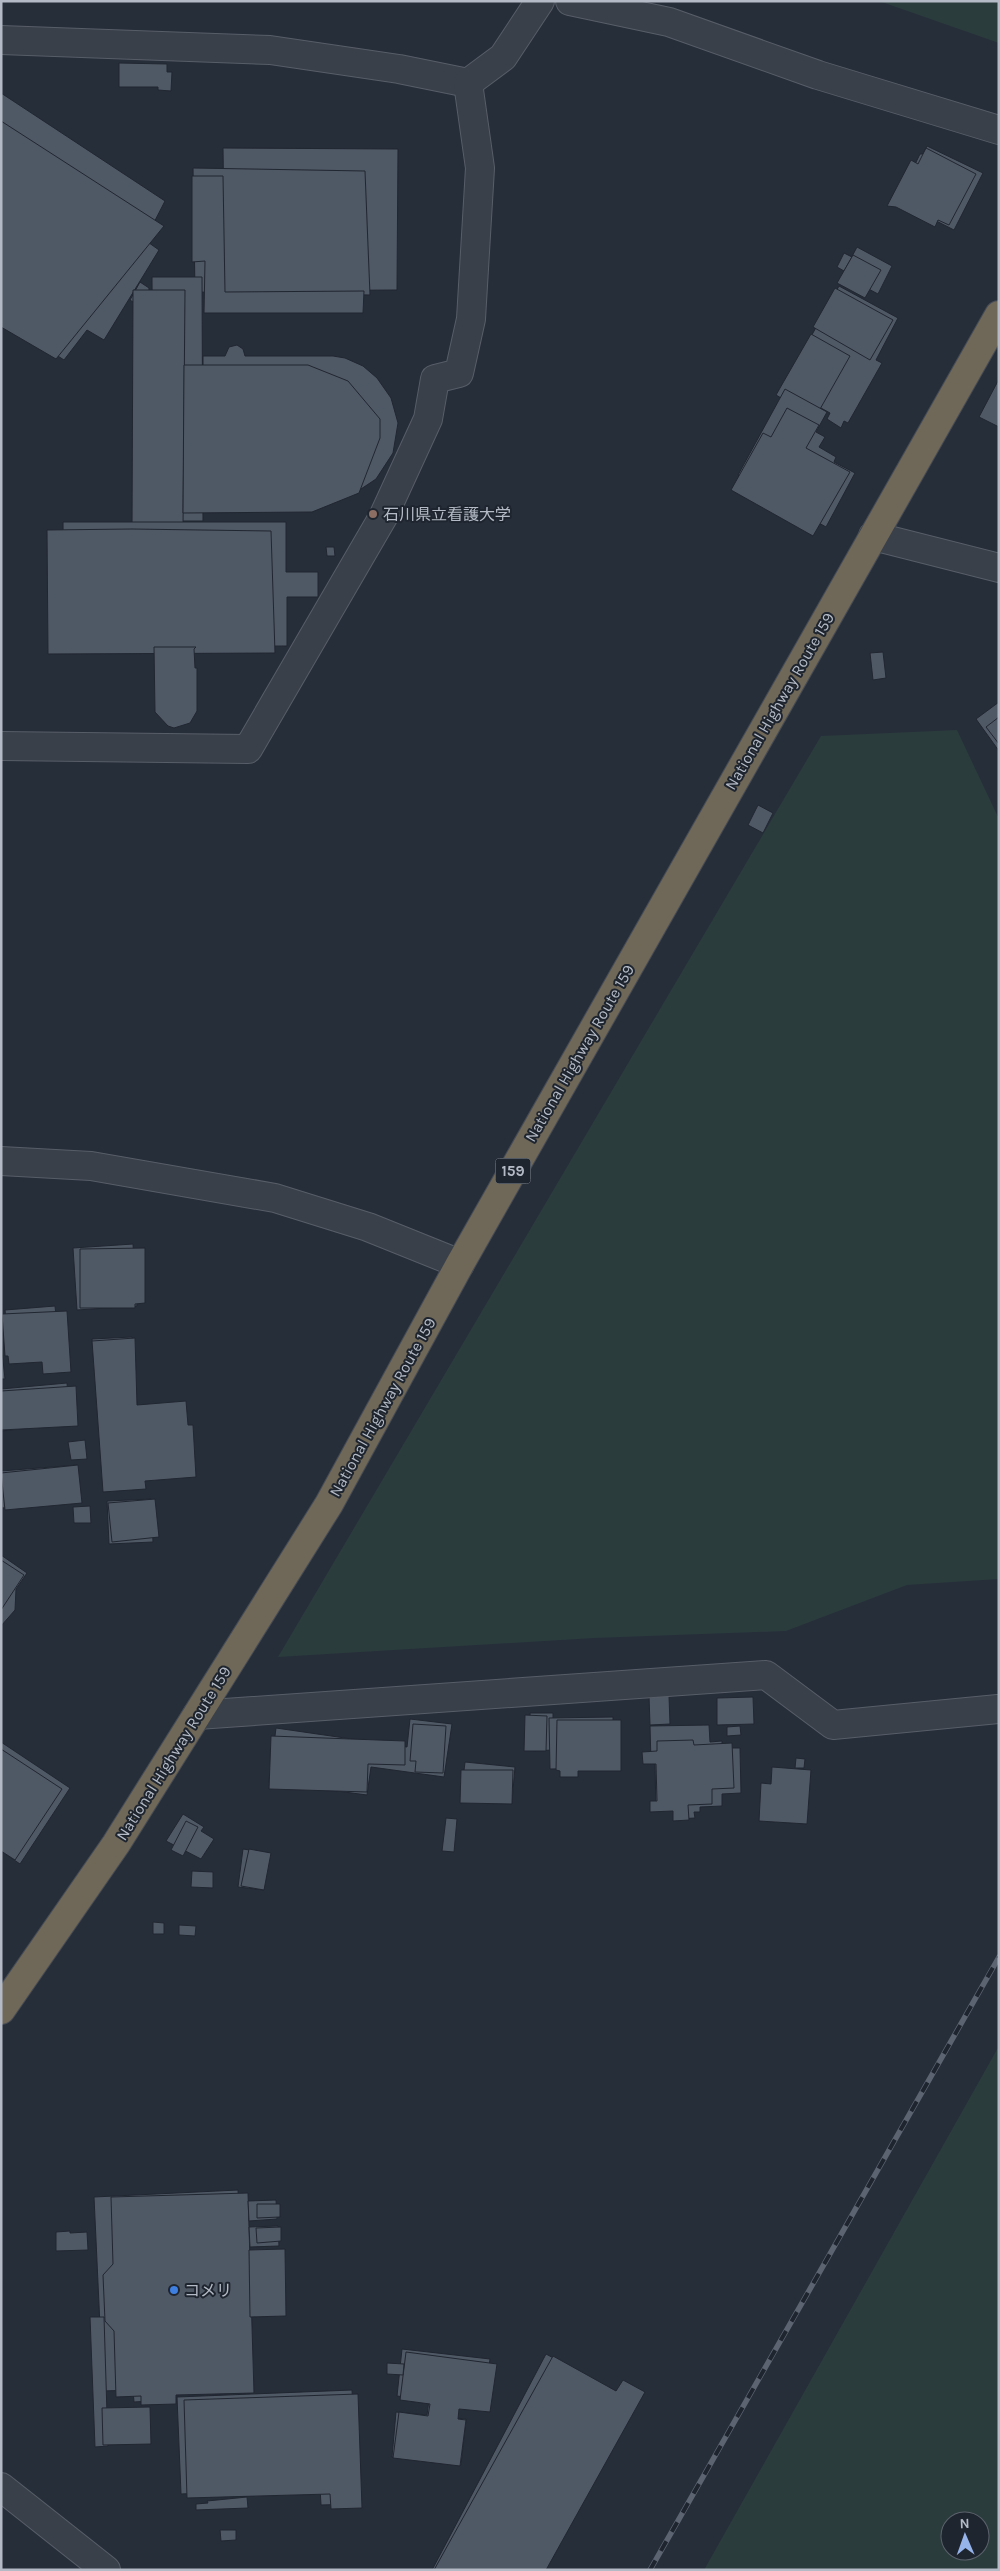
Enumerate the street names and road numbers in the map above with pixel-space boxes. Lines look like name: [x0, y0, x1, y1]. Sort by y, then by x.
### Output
street label: National Highway Route 159: [721, 609, 838, 793]
street label: National Highway Route 159: [521, 961, 638, 1145]
road number: 159: [496, 1158, 530, 1184]
street label: National Highway Route 159: [325, 1314, 440, 1500]
street label: National Highway Route 159: [112, 1663, 235, 1844]

